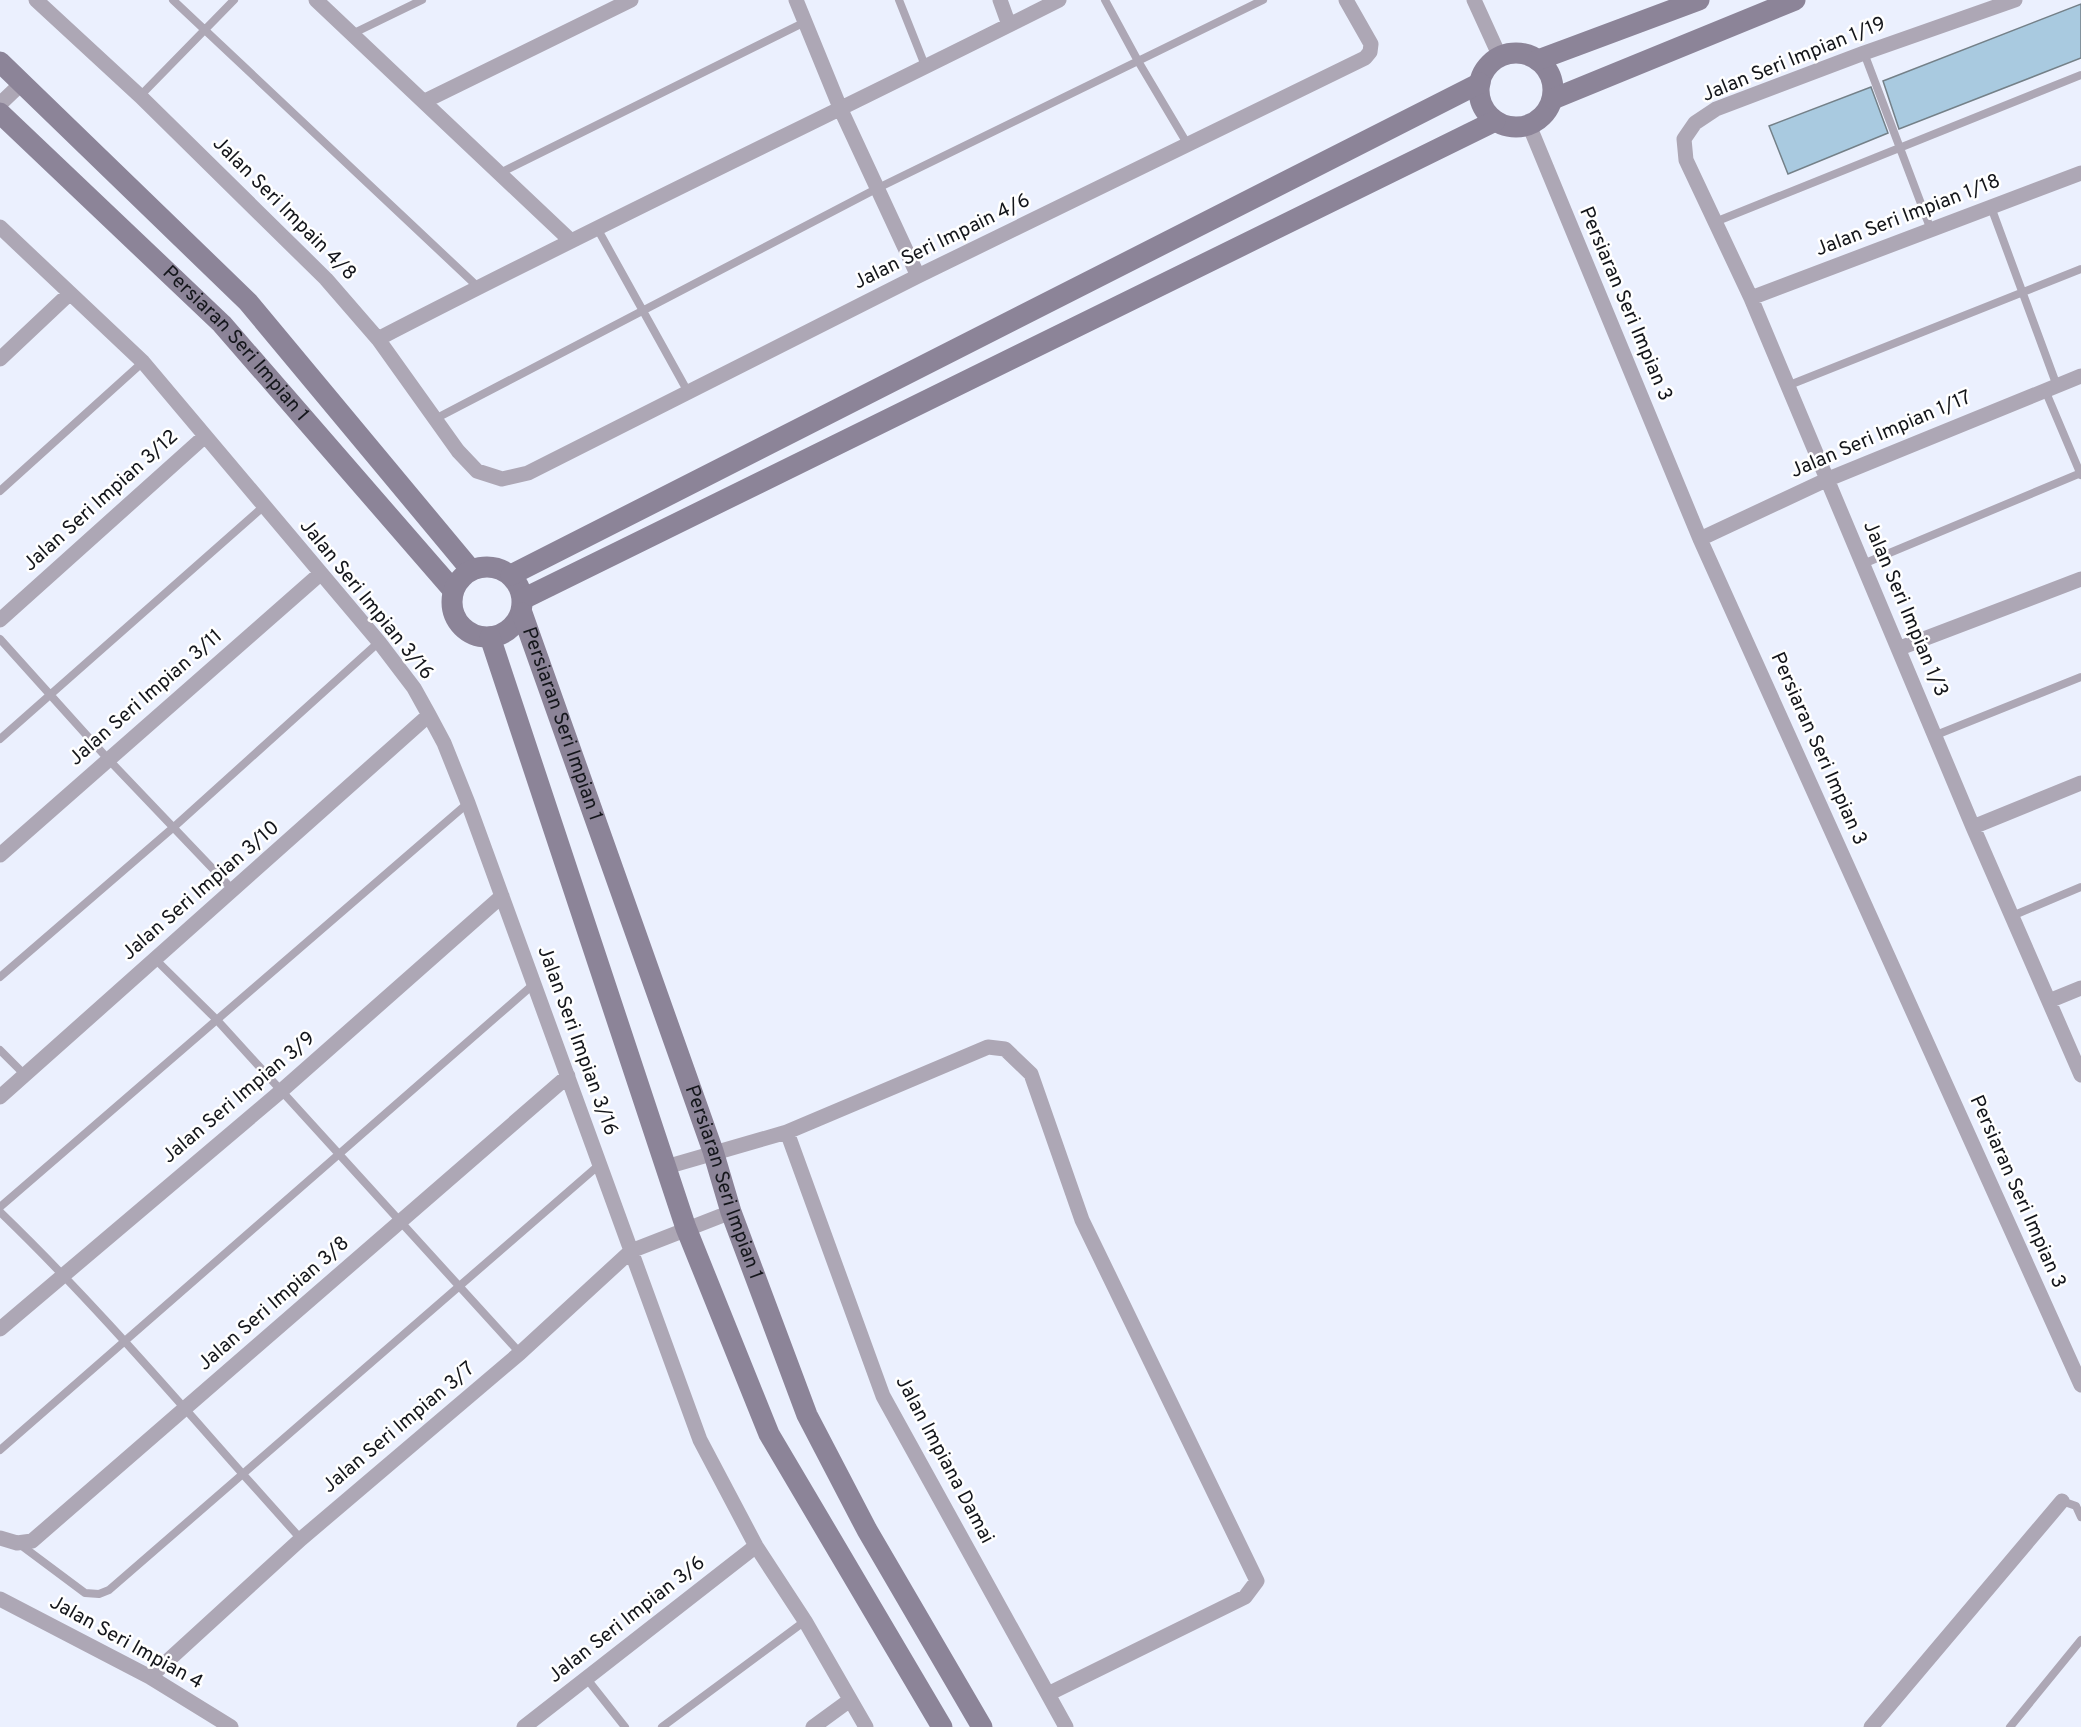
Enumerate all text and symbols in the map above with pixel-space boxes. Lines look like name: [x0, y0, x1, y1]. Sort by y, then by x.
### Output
street label: Jalan Seri Impian 1/19: [1698, 11, 1890, 109]
street label: Jalan Seri Impain 4/8: [206, 131, 362, 287]
street label: Jalan Seri Impian 1/18: [1812, 169, 2004, 263]
street label: Jalan Seri Impain 4/6: [849, 188, 1035, 296]
street label: Persiaran Seri Impian 3: [1572, 203, 1678, 405]
street label: Persiaran Seri Impian 1: [156, 261, 314, 428]
street label: Jalan Seri Impian 1/17: [1786, 385, 1976, 485]
street label: Jalan Seri Impian 3/12: [18, 424, 184, 578]
street label: Jalan Seri Impian 3/16: [293, 514, 439, 686]
street label: Jalan Seri Impian 1/3: [1856, 517, 1954, 701]
street label: Jalan Seri Impian 3/11: [64, 624, 228, 772]
street label: Persiaran Seri Impian 1: [515, 624, 608, 825]
street label: Persiaran Seri Impian 3: [1764, 648, 1872, 850]
street label: Jalan Seri Impian 3/10: [117, 815, 285, 967]
street label: Jalan Seri Impian 3/16: [531, 943, 623, 1139]
street label: Jalan Seri Impian 3/9: [157, 1026, 321, 1170]
street label: Persiaran Seri Impian 1: [678, 1082, 768, 1284]
street label: Persiaran Seri Impian 3: [1963, 1091, 2071, 1293]
street label: Jalan Seri Impian 3/8: [193, 1231, 355, 1377]
street label: Jalan Seri Impian 3/7: [317, 1356, 481, 1500]
street label: Jalan Impiana Damai: [889, 1371, 999, 1549]
street label: Jalan Seri Impian 3/6: [543, 1550, 711, 1690]
street label: Jalan Seri Impian 4: [45, 1590, 207, 1696]

